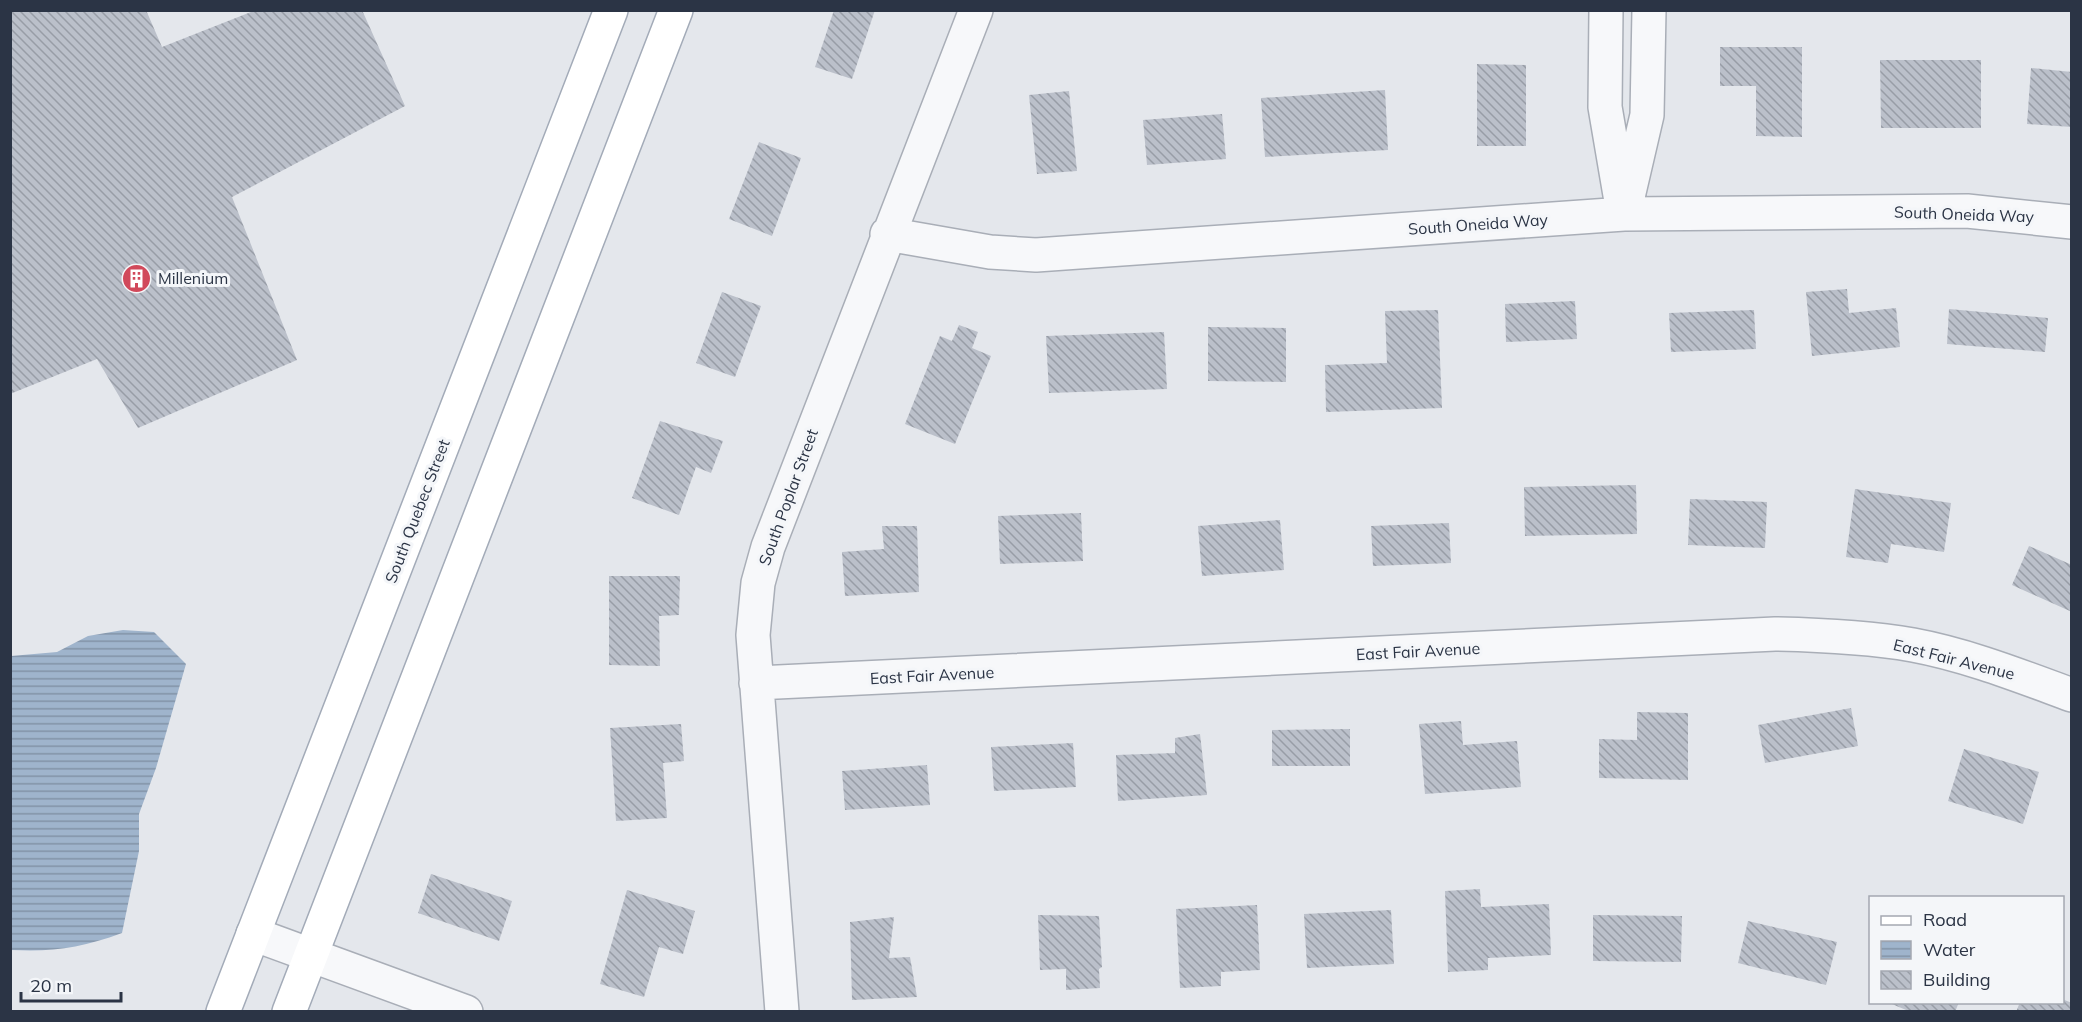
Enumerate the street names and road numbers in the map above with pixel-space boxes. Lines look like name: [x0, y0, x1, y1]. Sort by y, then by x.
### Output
street label: South Oneida Way: [1894, 202, 2035, 226]
street label: South Oneida Way: [1407, 209, 1549, 239]
street label: South Poplar Street: [754, 426, 822, 568]
street label: South Quebec Street: [380, 436, 454, 586]
street label: East Fair Avenue: [1891, 634, 2017, 684]
street label: East Fair Avenue: [1355, 638, 1481, 664]
street label: East Fair Avenue: [869, 662, 995, 688]

